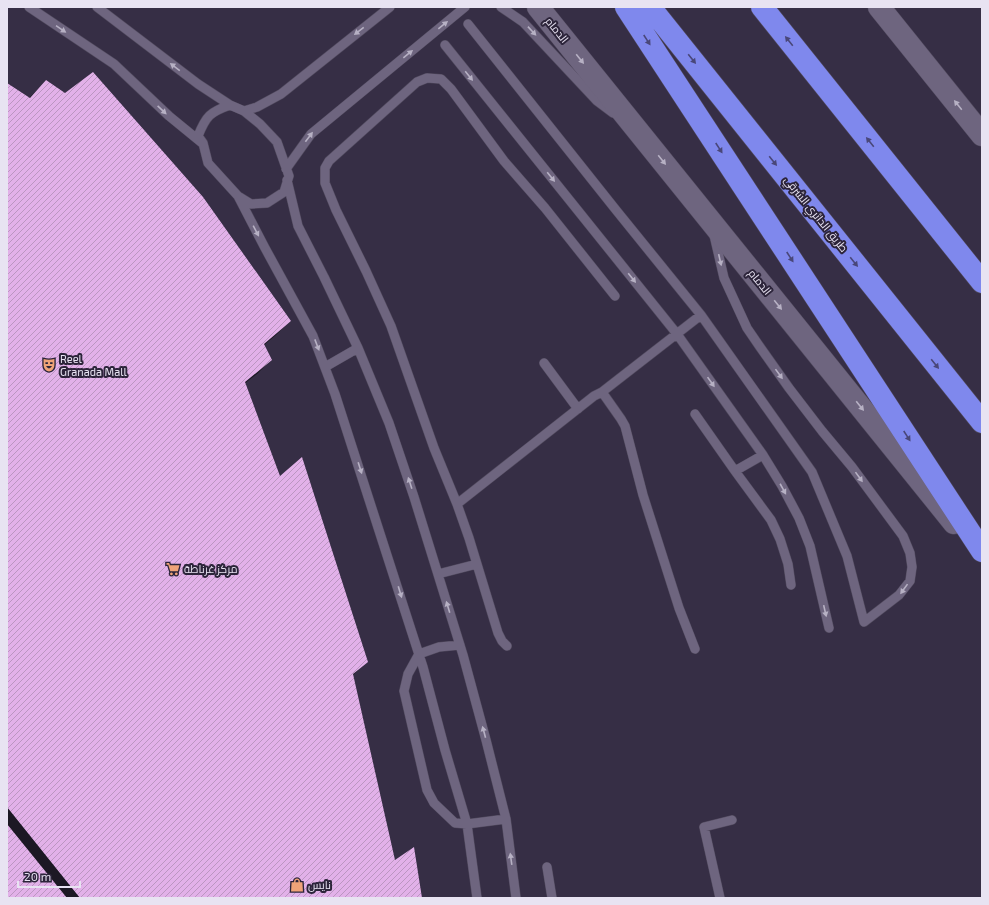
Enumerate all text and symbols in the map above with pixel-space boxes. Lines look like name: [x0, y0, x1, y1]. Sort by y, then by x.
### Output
street label: الدمام: [542, 14, 572, 46]
one-way arrow: [438, 20, 449, 29]
one-way arrow: [56, 25, 66, 33]
one-way arrow: [527, 26, 536, 36]
one-way arrow: [354, 27, 365, 36]
one-way arrow: [644, 34, 651, 45]
one-way arrow: [785, 35, 793, 46]
one-way arrow: [403, 49, 413, 58]
one-way arrow: [576, 54, 585, 65]
one-way arrow: [687, 54, 696, 65]
one-way arrow: [170, 63, 181, 71]
one-way arrow: [465, 70, 474, 81]
one-way arrow: [953, 99, 962, 110]
one-way arrow: [157, 105, 167, 114]
one-way arrow: [305, 132, 313, 143]
one-way arrow: [866, 137, 874, 148]
one-way arrow: [715, 143, 722, 154]
one-way arrow: [657, 155, 666, 166]
one-way arrow: [769, 155, 777, 166]
one-way arrow: [546, 172, 555, 183]
street label: طريق الدائري الشرقي: [780, 173, 851, 256]
one-way arrow: [253, 225, 259, 236]
one-way arrow: [786, 252, 794, 262]
one-way arrow: [717, 254, 723, 266]
one-way arrow: [850, 257, 859, 268]
street label: الدمام: [745, 266, 775, 298]
one-way arrow: [628, 273, 637, 284]
one-way arrow: [774, 300, 783, 311]
one-way arrow: [314, 340, 320, 352]
place label: Reel Granada Mall: [60, 352, 128, 378]
theatre icon: Reel Granada Mall: [41, 357, 57, 373]
one-way arrow: [931, 358, 940, 369]
one-way arrow: [775, 369, 783, 380]
one-way arrow: [707, 376, 715, 387]
one-way arrow: [856, 401, 864, 412]
one-way arrow: [903, 431, 911, 441]
one-way arrow: [357, 462, 363, 474]
one-way arrow: [855, 472, 863, 482]
one-way arrow: [406, 477, 412, 489]
one-way arrow: [780, 483, 787, 495]
supermarket icon: مركز غرناطة: [165, 561, 181, 577]
place label: مركز غرناطة: [184, 562, 238, 576]
one-way arrow: [900, 583, 908, 594]
one-way arrow: [397, 586, 403, 598]
one-way arrow: [445, 601, 451, 613]
one-way arrow: [823, 605, 829, 617]
one-way arrow: [480, 726, 486, 739]
one-way arrow: [508, 853, 514, 865]
scale bar: [18, 863, 80, 889]
text: 20 m: [24, 869, 51, 883]
shop icon: نايس: [289, 877, 305, 893]
place label: نايس: [308, 878, 331, 892]

